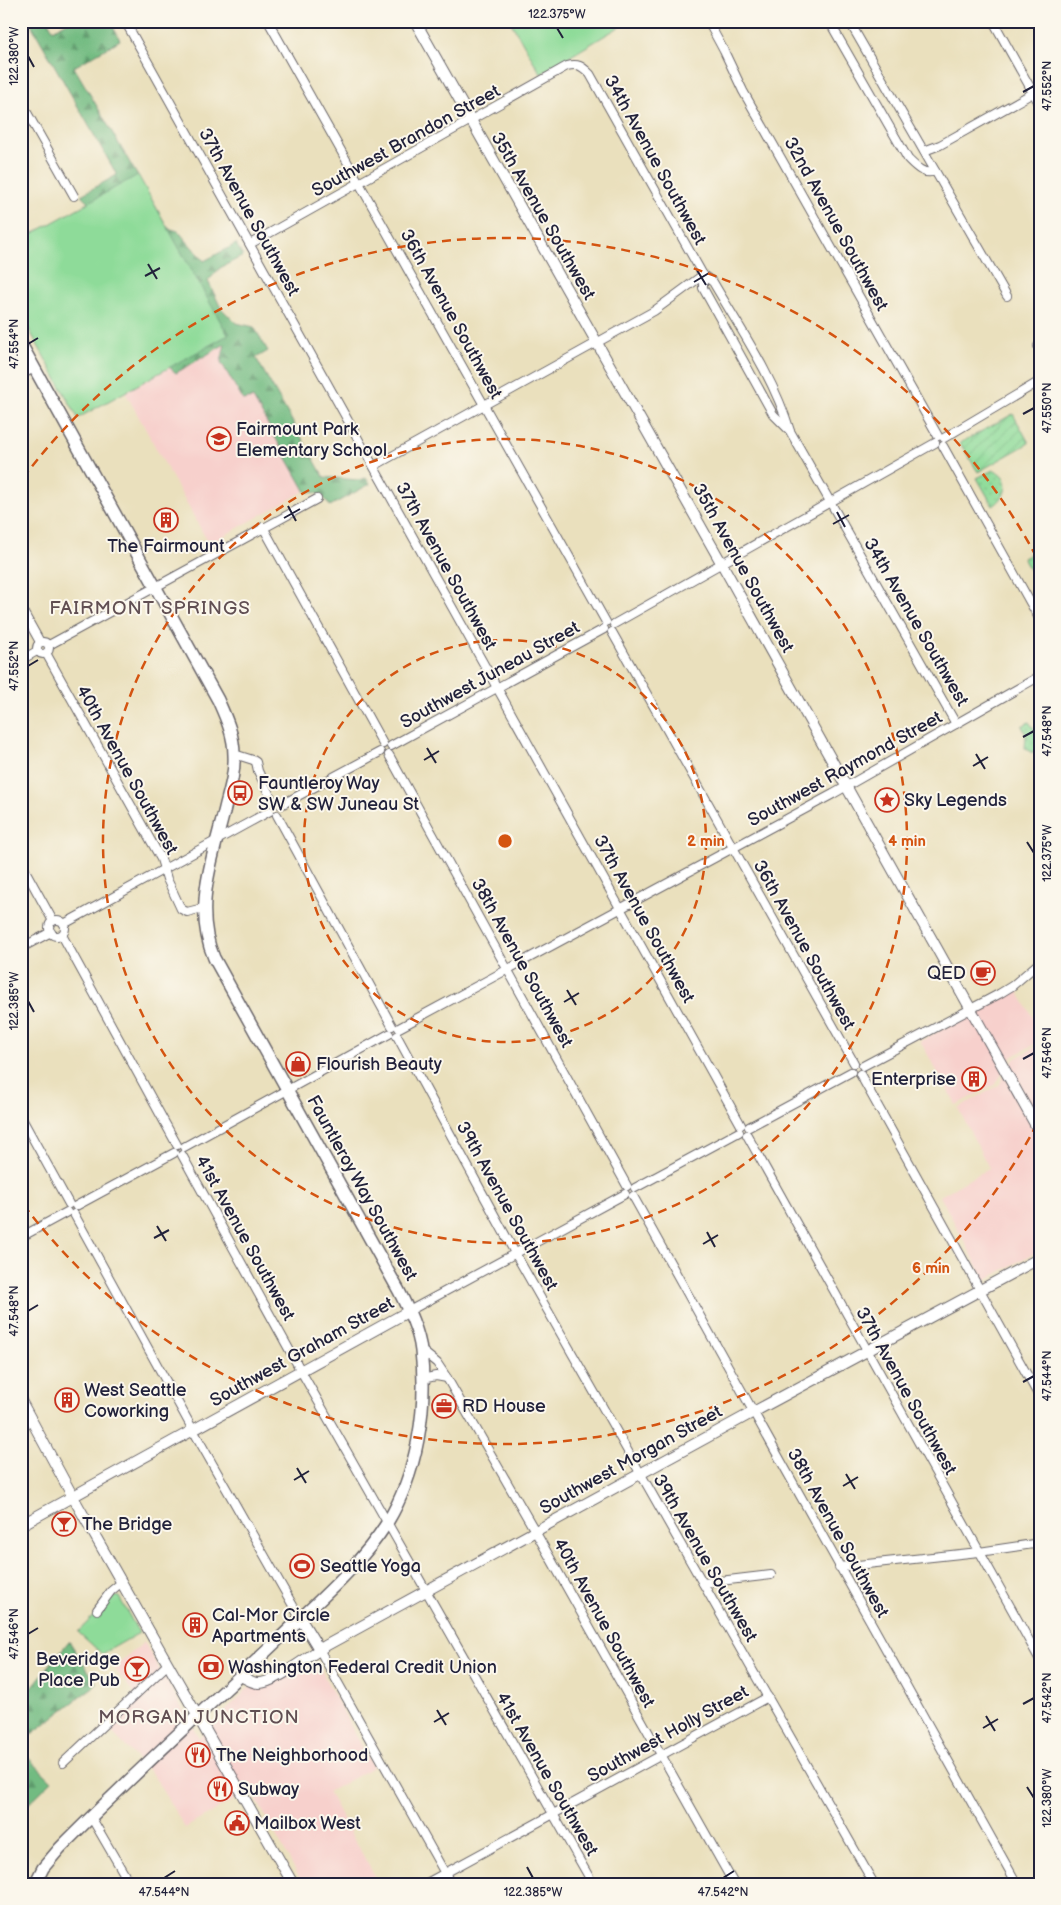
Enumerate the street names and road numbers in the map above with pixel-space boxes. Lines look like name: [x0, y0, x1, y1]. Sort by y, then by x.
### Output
street label: 34th Avenue Southwest: [600, 72, 711, 249]
street label: Southwest Brandon Street: [308, 80, 504, 201]
street label: 37th Avenue Southwest: [194, 124, 304, 300]
street label: 35th Avenue Southwest: [486, 128, 600, 304]
street label: 32nd Avenue Southwest: [779, 134, 893, 315]
street label: 36th Avenue Southwest: [396, 226, 507, 403]
street label: 37th Avenue Southwest: [391, 478, 501, 654]
street label: 35th Avenue Southwest: [688, 480, 798, 657]
street label: 34th Avenue Southwest: [859, 534, 973, 710]
street label: Southwest Juneau Street: [397, 617, 584, 733]
street label: 40th Avenue Southwest: [72, 682, 183, 859]
street label: Southwest Raymond Street: [744, 707, 946, 831]
street label: 37th Avenue Southwest: [589, 831, 699, 1007]
street label: 36th Avenue Southwest: [749, 857, 860, 1034]
street label: 38th Avenue Southwest: [467, 875, 578, 1052]
street label: Fauntleroy Way Southwest: [302, 1092, 422, 1285]
street label: 39th Avenue Southwest: [452, 1118, 562, 1295]
street label: 41st Avenue Southwest: [191, 1152, 299, 1325]
street label: Southwest Graham Street: [206, 1292, 398, 1411]
street label: 37th Avenue Southwest: [851, 1303, 961, 1479]
street label: Southwest Morgan Street: [536, 1401, 726, 1519]
street label: 38th Avenue Southwest: [783, 1445, 894, 1622]
street label: 39th Avenue Southwest: [648, 1470, 762, 1646]
street label: 40th Avenue Southwest: [549, 1535, 660, 1712]
street label: Southwest Holly Street: [584, 1681, 752, 1787]
street label: 41st Avenue Southwest: [492, 1688, 603, 1860]

